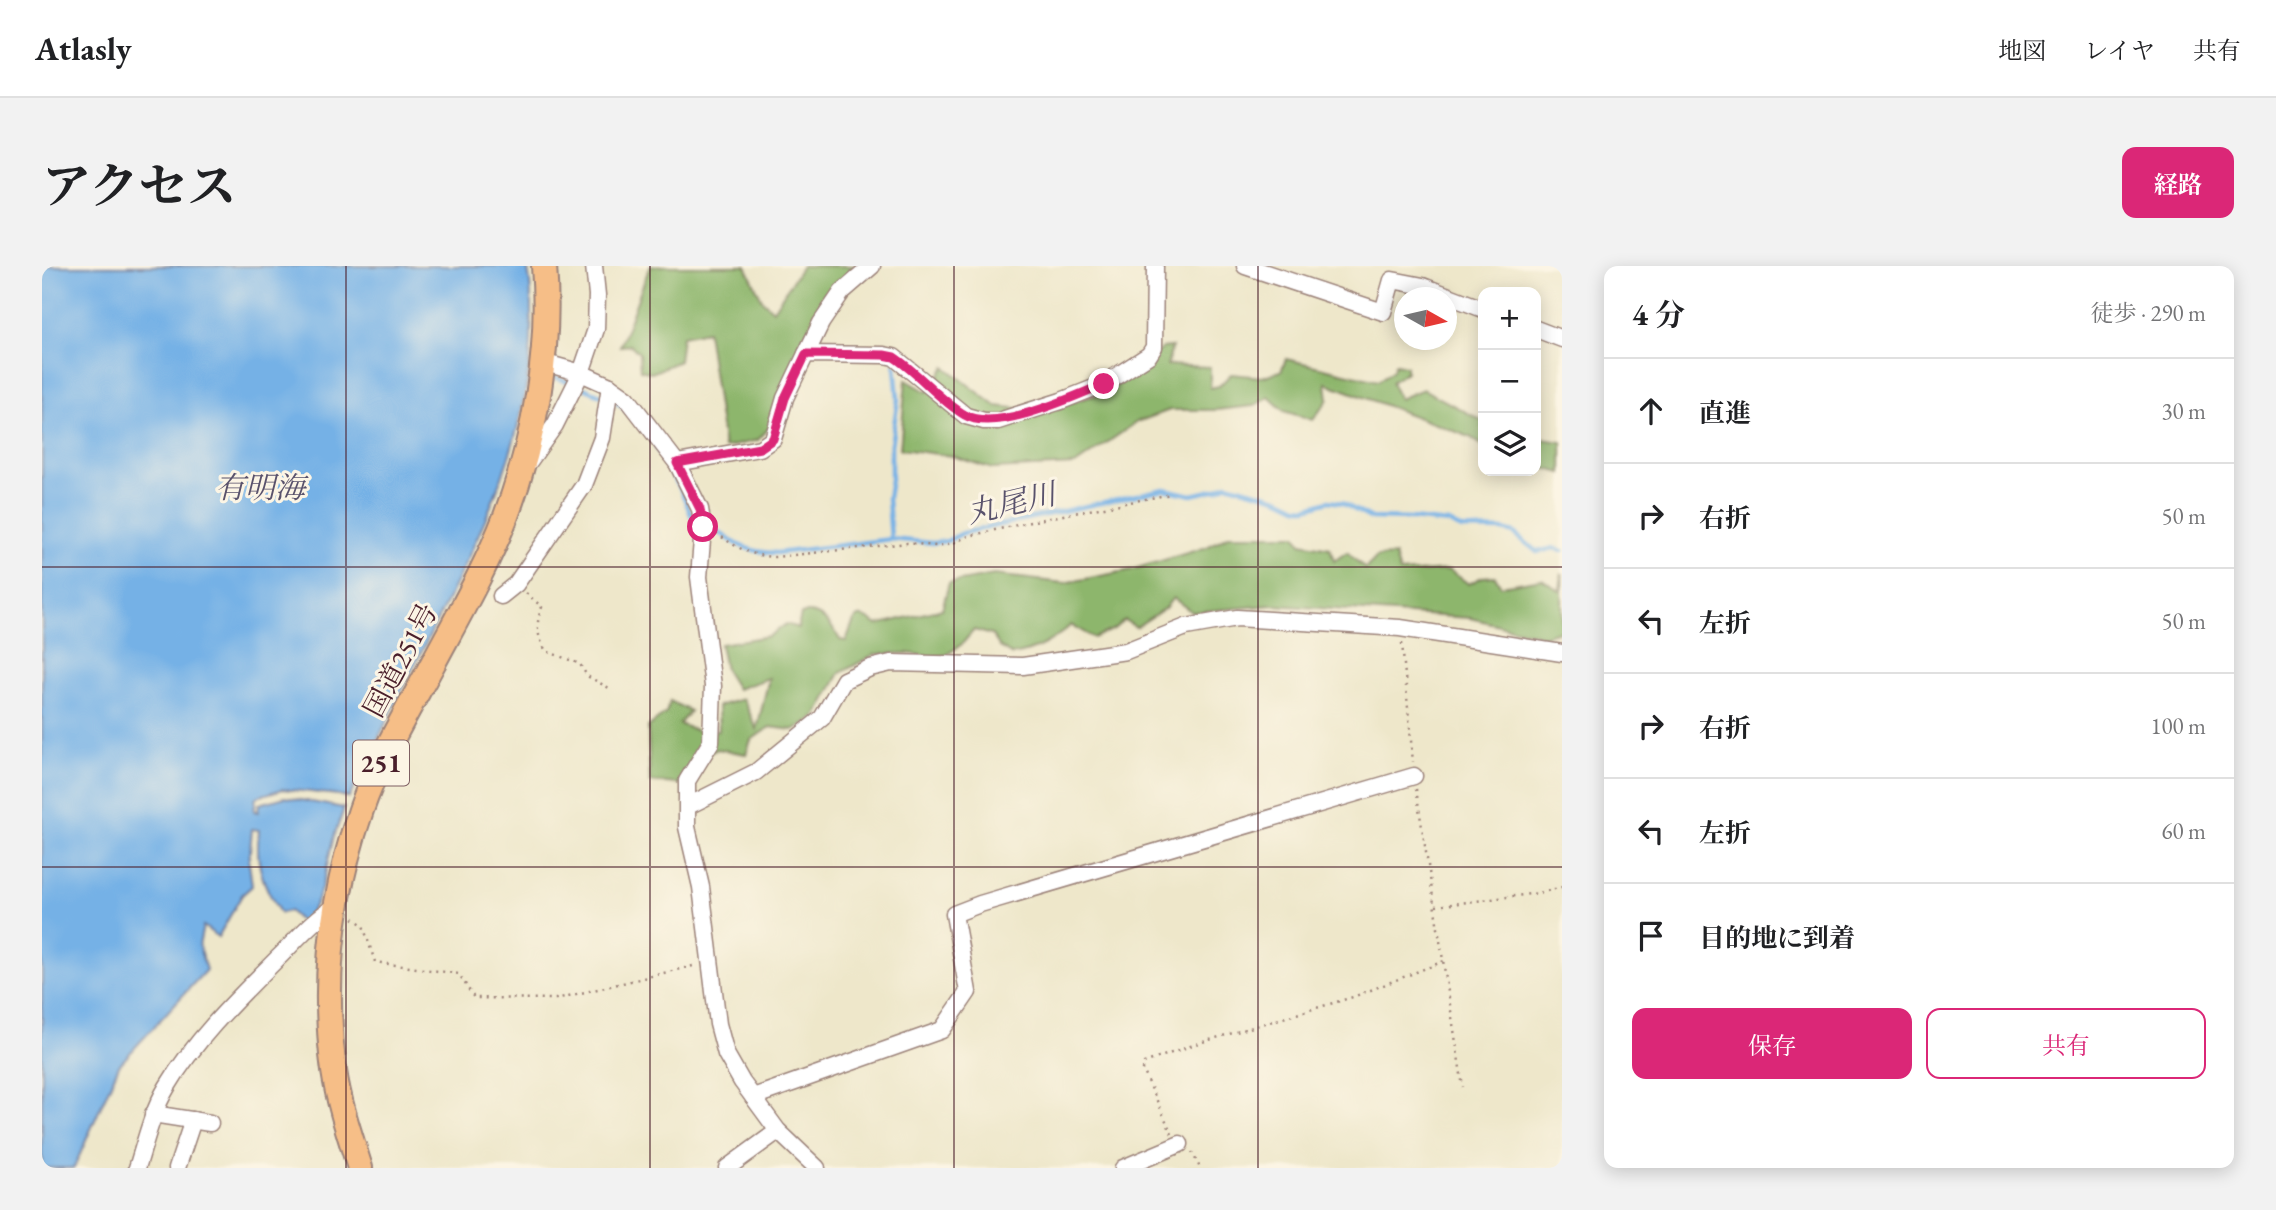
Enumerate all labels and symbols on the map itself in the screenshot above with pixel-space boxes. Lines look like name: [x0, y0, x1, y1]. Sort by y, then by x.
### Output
north arrow: [1394, 287, 1457, 350]
route end: [1088, 368, 1119, 399]
water label: 有明海: [215, 468, 309, 507]
water label: 丸尾川: [963, 473, 1062, 532]
route start: [687, 511, 718, 542]
street label: 国道251号: [355, 597, 445, 723]
road number: 251: [353, 741, 409, 786]

